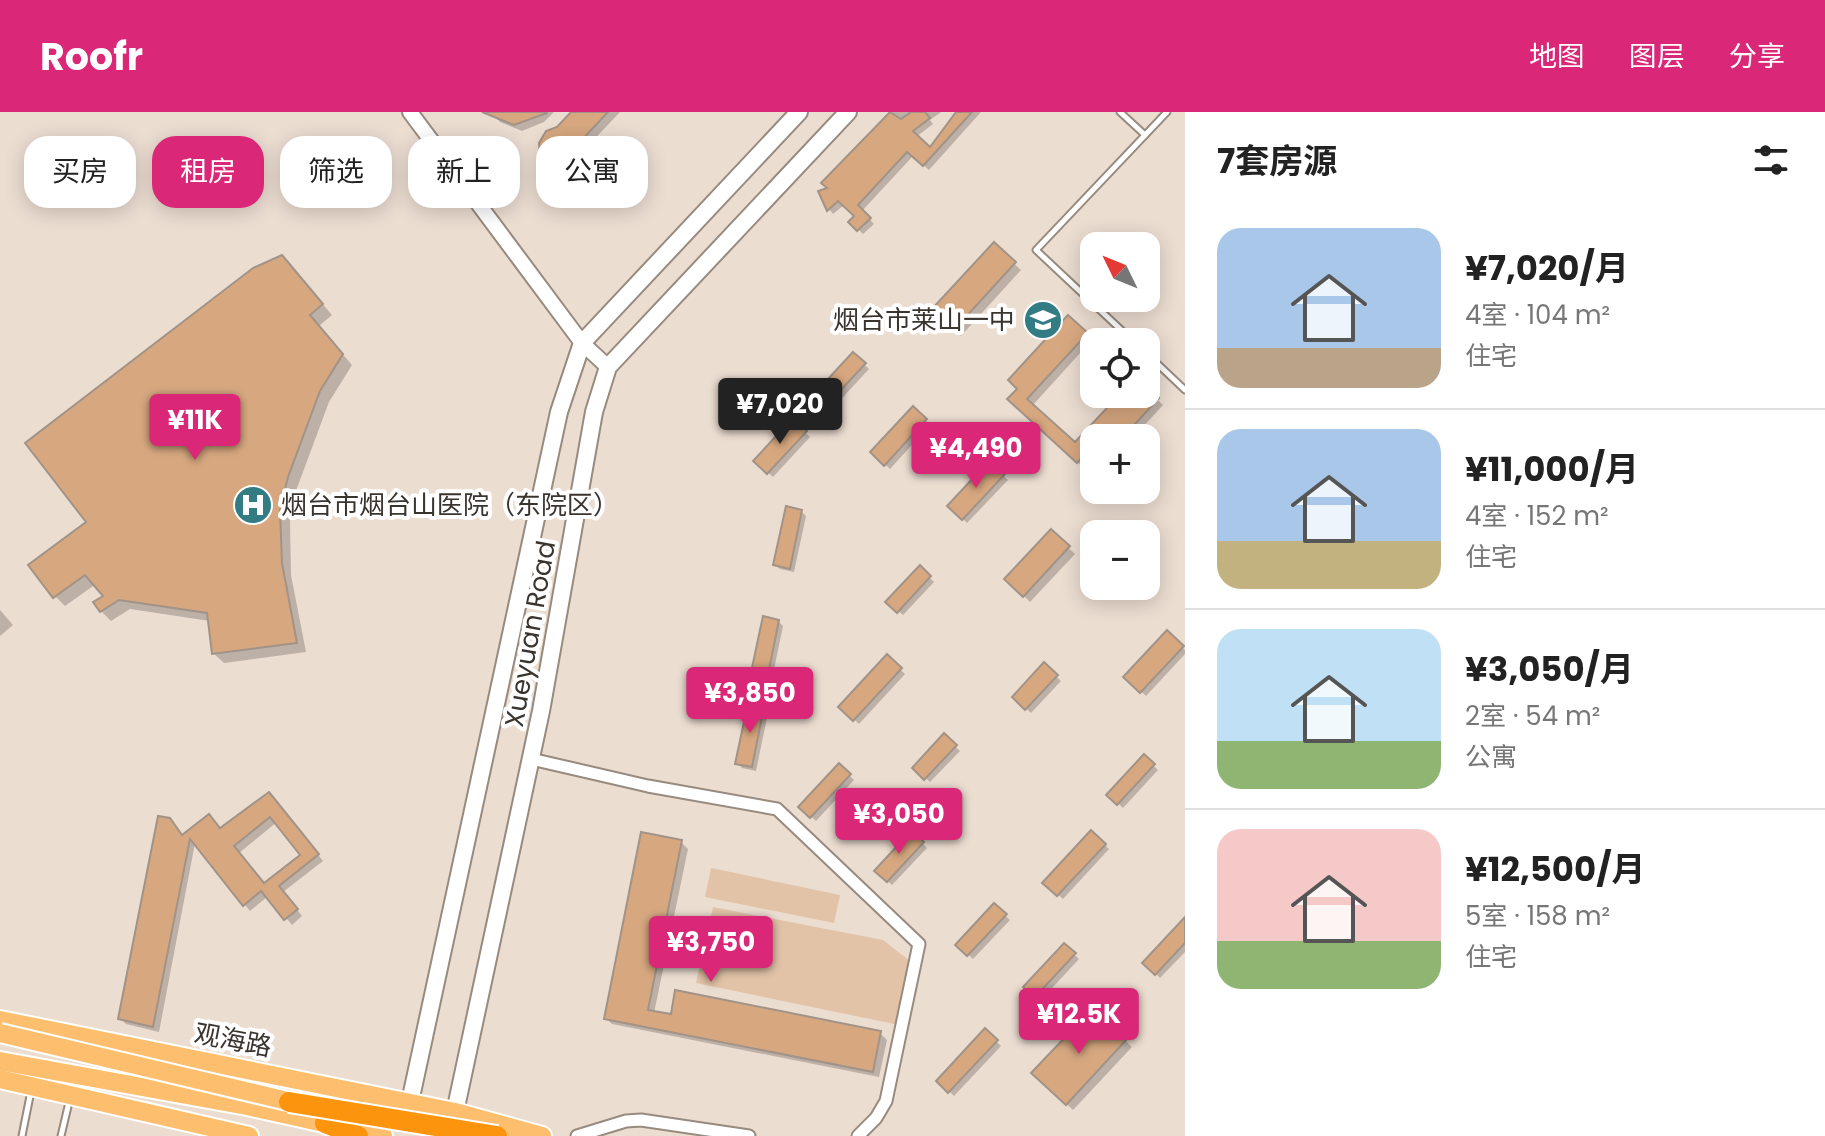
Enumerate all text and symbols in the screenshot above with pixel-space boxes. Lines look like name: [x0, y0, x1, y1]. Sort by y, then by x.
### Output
text: Roofr: [40, 30, 143, 83]
text: 地图: [1529, 37, 1585, 76]
text: 图层: [1629, 37, 1685, 76]
text: 分享: [1729, 37, 1785, 76]
chip: 买房: [24, 136, 136, 208]
chip: 租房: [152, 136, 264, 208]
chip: 筛选: [280, 136, 392, 208]
chip: 新上: [408, 136, 520, 208]
chip: 公寓: [536, 136, 648, 208]
text: 7套房源: [1217, 137, 1337, 185]
icon: filters: [1749, 138, 1793, 182]
north arrow: [1080, 232, 1160, 312]
map controls: [1080, 232, 1160, 600]
text: ¥7,020/月: [1465, 244, 1629, 292]
icon: home: [1281, 260, 1377, 356]
text: 4室 · 104 m²: [1465, 297, 1610, 333]
school or university icon: 烟台市莱山一中: [1022, 299, 1064, 341]
place label: 烟台市莱山一中: [833, 302, 1015, 338]
button: locate: [1080, 328, 1160, 408]
text: 住宅: [1465, 338, 1517, 374]
pin: ¥7,020: [715, 378, 845, 446]
text: ¥7,020: [736, 386, 824, 422]
pin: ¥11K: [148, 394, 242, 462]
text: ¥11K: [167, 402, 223, 438]
pin: ¥4,490: [911, 422, 1041, 490]
button: +: [1080, 424, 1160, 504]
text: ¥4,490: [929, 430, 1023, 466]
text: ¥11,000/月: [1465, 445, 1639, 493]
icon: home: [1281, 461, 1377, 557]
hospital icon: 烟台市烟台山医院（东院区）: [232, 484, 274, 526]
place label: 烟台市烟台山医院（东院区）: [281, 487, 619, 523]
text: 4室 · 152 m²: [1465, 498, 1609, 534]
button: −: [1080, 520, 1160, 600]
street label: Xueyuan Road: [496, 538, 564, 730]
text: 住宅: [1465, 539, 1517, 575]
text: ¥3,050/月: [1465, 645, 1634, 693]
icon: home: [1281, 661, 1377, 757]
pin: ¥3,850: [685, 667, 815, 735]
text: ¥3,850: [704, 675, 796, 711]
text: 2室 · 54 m²: [1465, 698, 1600, 734]
text: 公寓: [1465, 739, 1517, 775]
pin: ¥3,050: [834, 788, 964, 856]
text: ¥3,050: [853, 796, 945, 832]
text: ¥12,500/月: [1465, 845, 1646, 893]
icon: home: [1281, 861, 1377, 957]
text: 5室 · 158 m²: [1465, 898, 1610, 934]
pin: ¥3,750: [646, 916, 776, 984]
text: ¥3,750: [667, 924, 755, 960]
text: 住宅: [1465, 939, 1517, 975]
pin: ¥12.5K: [1014, 988, 1144, 1056]
text: ¥12.5K: [1037, 996, 1121, 1032]
street label: 观海路: [191, 1015, 275, 1065]

